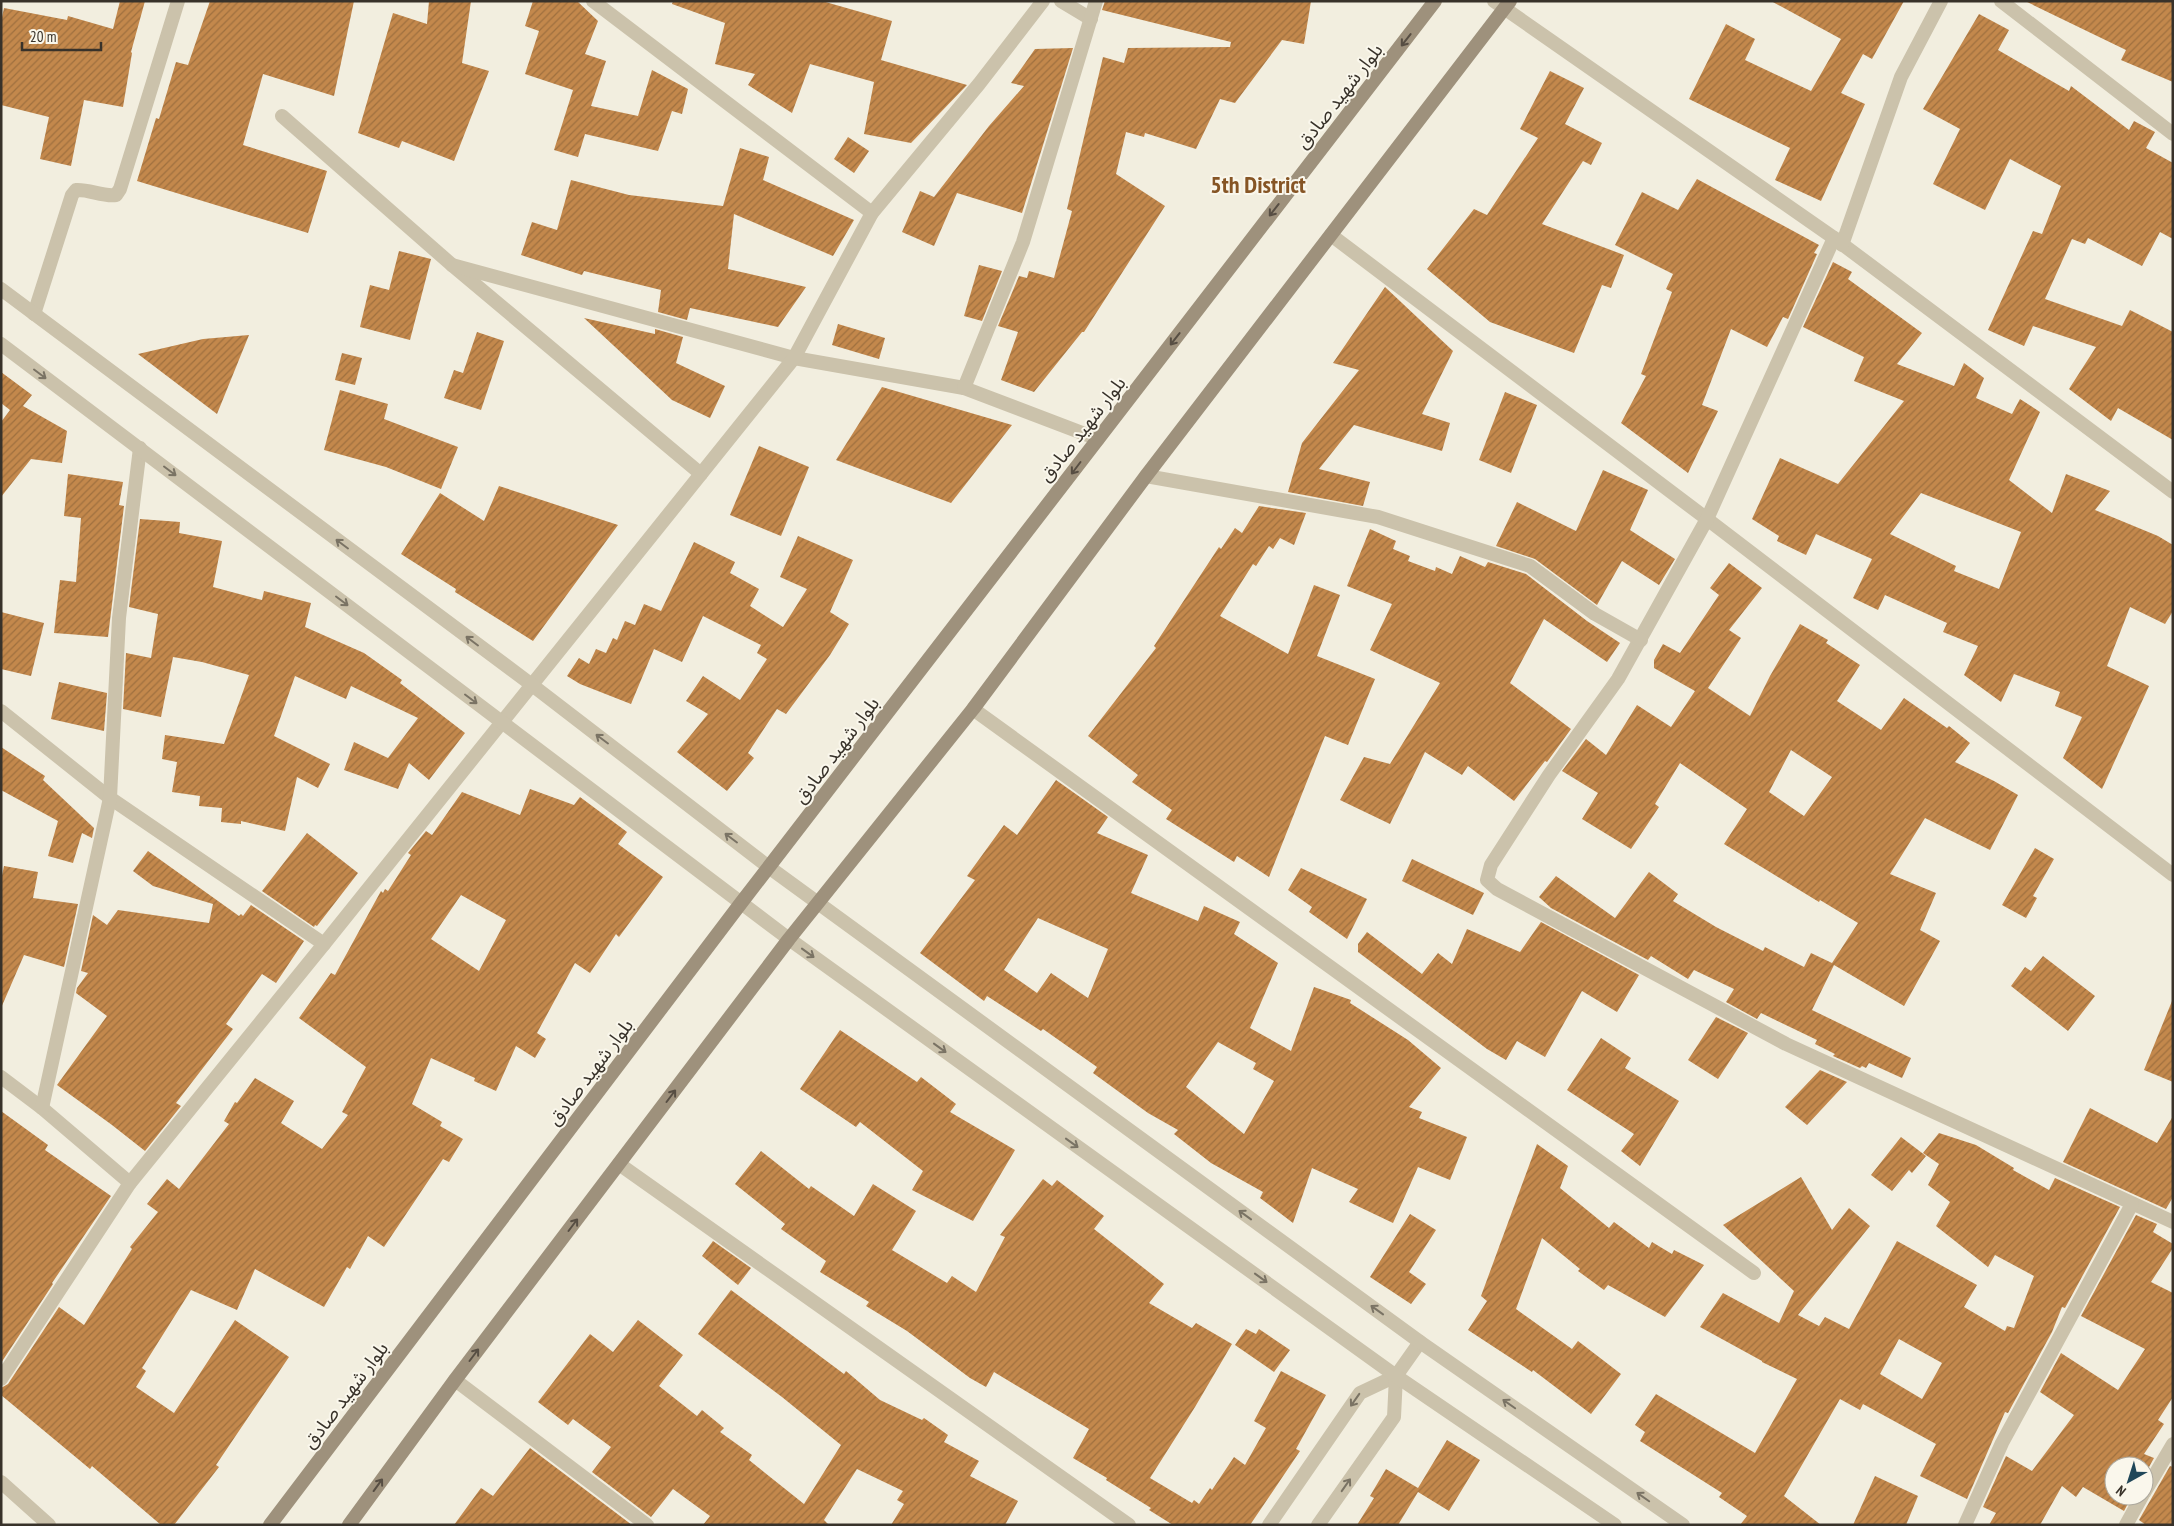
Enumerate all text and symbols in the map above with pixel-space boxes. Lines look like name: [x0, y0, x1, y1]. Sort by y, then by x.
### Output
scale bar: [22, 20, 101, 52]
text: 20 m: [30, 27, 56, 46]
one-way arrow: [1400, 33, 1411, 46]
street label: بلوار شهید صادق: [1290, 38, 1388, 154]
district label: 5th District: [1210, 169, 1306, 200]
one-way arrow: [1269, 203, 1280, 216]
one-way arrow: [1170, 332, 1181, 345]
one-way arrow: [33, 368, 46, 379]
street label: بلوار شهید صادق: [1033, 371, 1131, 487]
one-way arrow: [1071, 461, 1081, 475]
one-way arrow: [163, 466, 177, 476]
one-way arrow: [335, 539, 349, 549]
one-way arrow: [335, 596, 349, 606]
one-way arrow: [465, 636, 479, 646]
street label: بلوار شهید صادق: [788, 692, 884, 808]
one-way arrow: [464, 694, 477, 705]
one-way arrow: [596, 734, 609, 745]
one-way arrow: [724, 833, 738, 843]
one-way arrow: [801, 948, 815, 958]
street label: بلوار شهید صادق: [542, 1014, 638, 1130]
one-way arrow: [933, 1043, 947, 1053]
one-way arrow: [665, 1090, 676, 1103]
one-way arrow: [1065, 1137, 1078, 1148]
one-way arrow: [1239, 1209, 1252, 1220]
one-way arrow: [567, 1219, 578, 1232]
one-way arrow: [1254, 1273, 1268, 1283]
one-way arrow: [1370, 1305, 1384, 1315]
street label: بلوار شهید صادق: [297, 1337, 393, 1453]
one-way arrow: [469, 1349, 480, 1362]
one-way arrow: [1350, 1393, 1360, 1407]
one-way arrow: [1502, 1399, 1516, 1409]
north arrow: [2104, 1456, 2154, 1506]
one-way arrow: [373, 1478, 383, 1492]
one-way arrow: [1341, 1479, 1352, 1492]
text: N: [2112, 1482, 2129, 1500]
one-way arrow: [1636, 1492, 1650, 1502]

